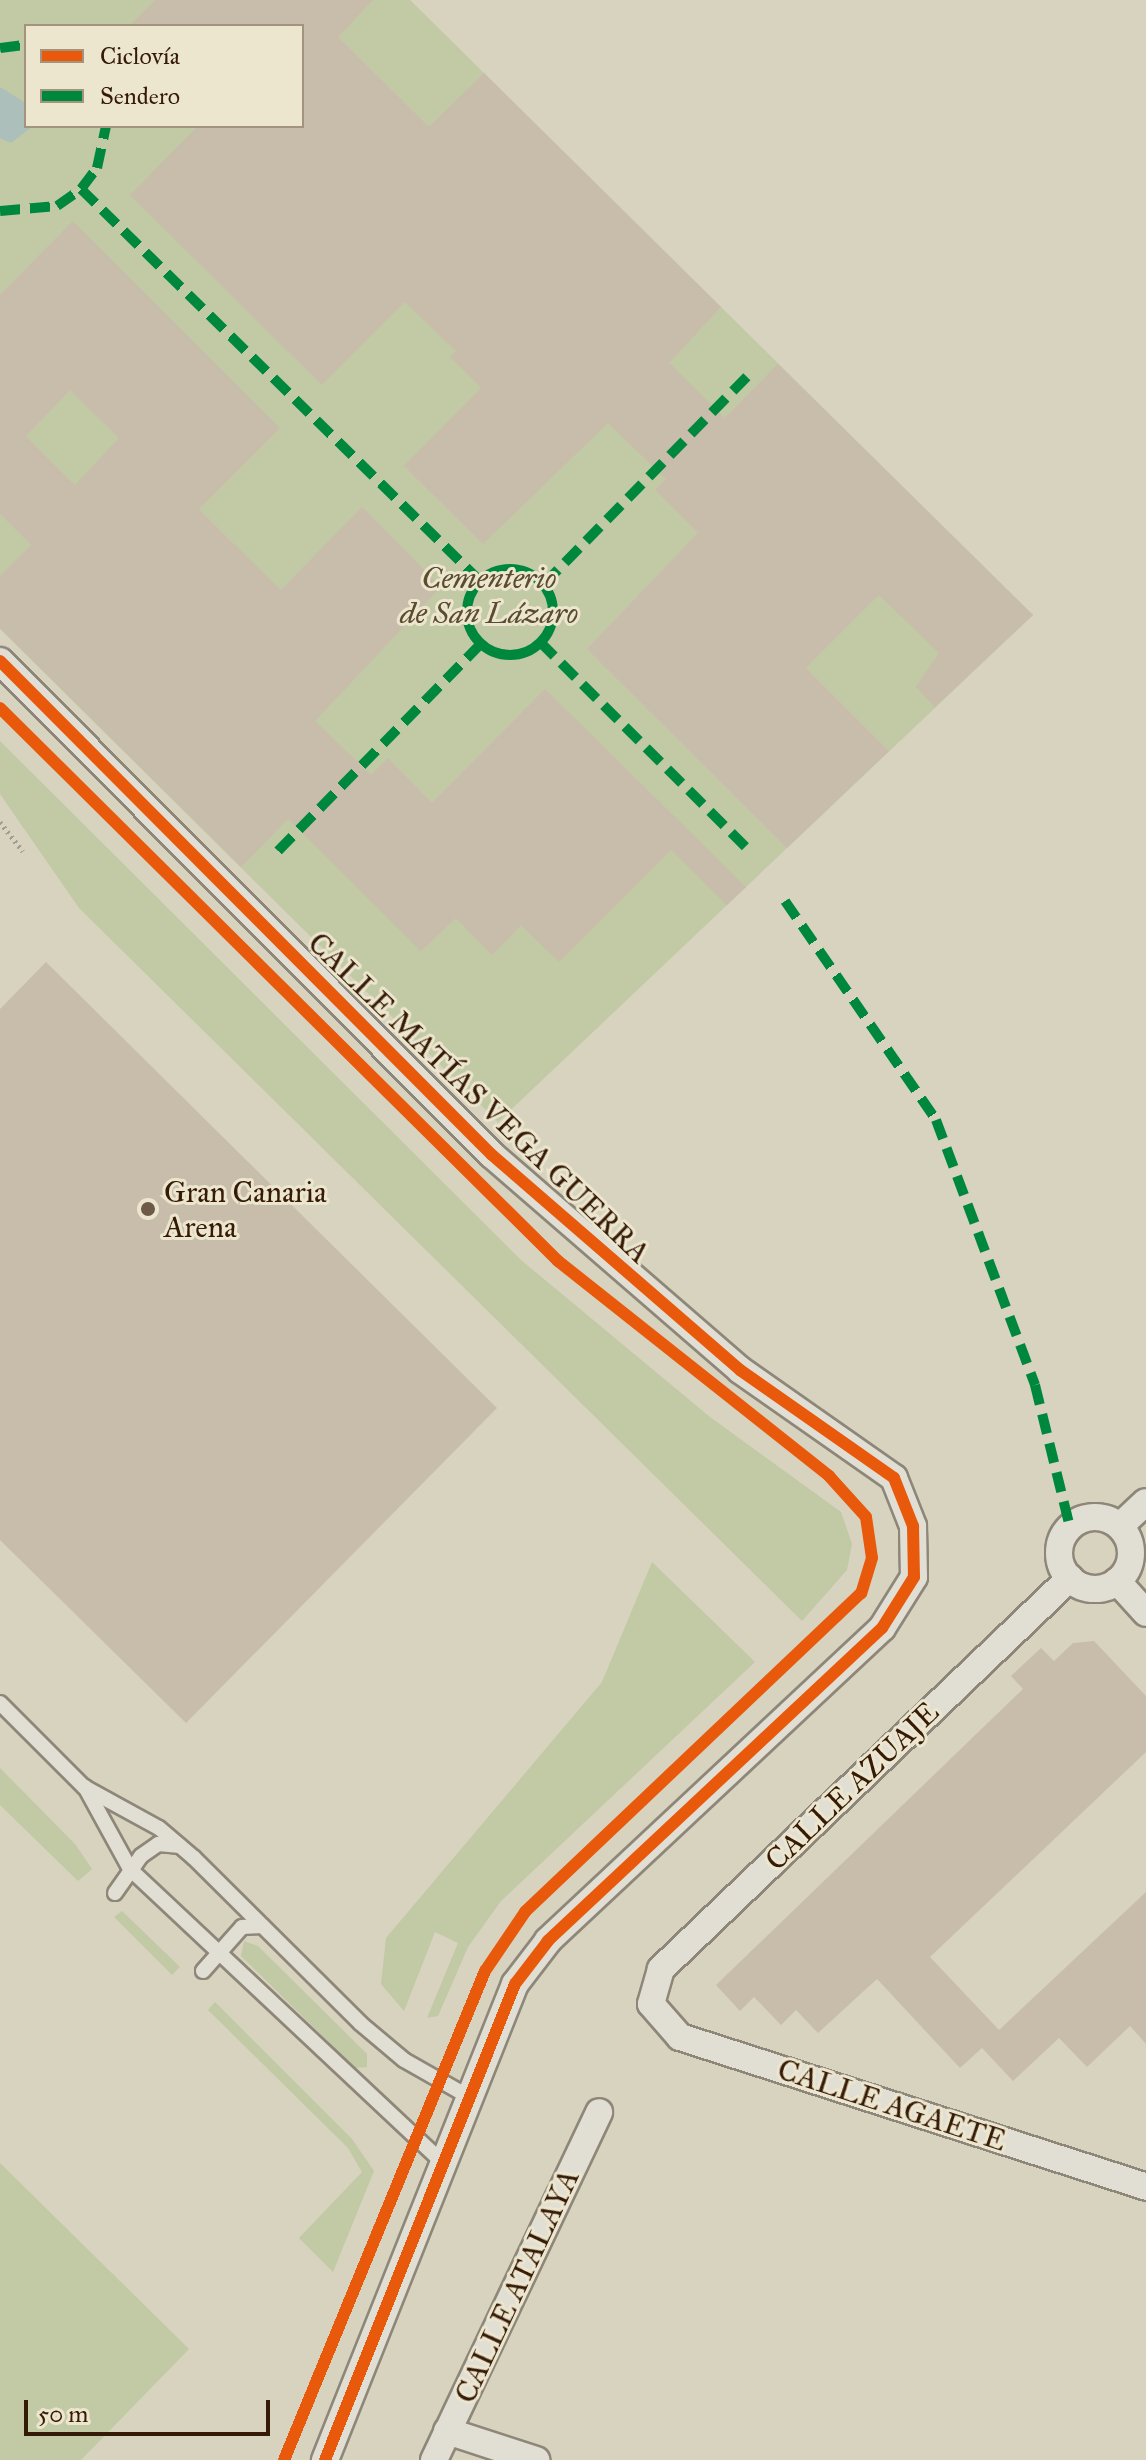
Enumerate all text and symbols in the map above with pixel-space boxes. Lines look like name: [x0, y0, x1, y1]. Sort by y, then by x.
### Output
legend: [24, 24, 304, 128]
text: Ciclovía: [100, 41, 180, 71]
text: Sendero: [100, 81, 180, 111]
park label: Cementerio de San Lázaro: [400, 560, 578, 630]
street label: CALLE MATÍAS VEGA GUERRA: [301, 925, 657, 1271]
place label: Gran Canaria Arena: [164, 1174, 327, 1244]
marker: Gran Canaria Arena: [139, 1200, 157, 1218]
street label: CALLE AZUAJE: [758, 1694, 946, 1878]
street label: CALLE AGAETE: [773, 2051, 1011, 2159]
street label: CALLE ATALAYA: [447, 2163, 587, 2409]
scale bar: [28, 2384, 274, 2434]
text: 50 m: [38, 2399, 88, 2429]

